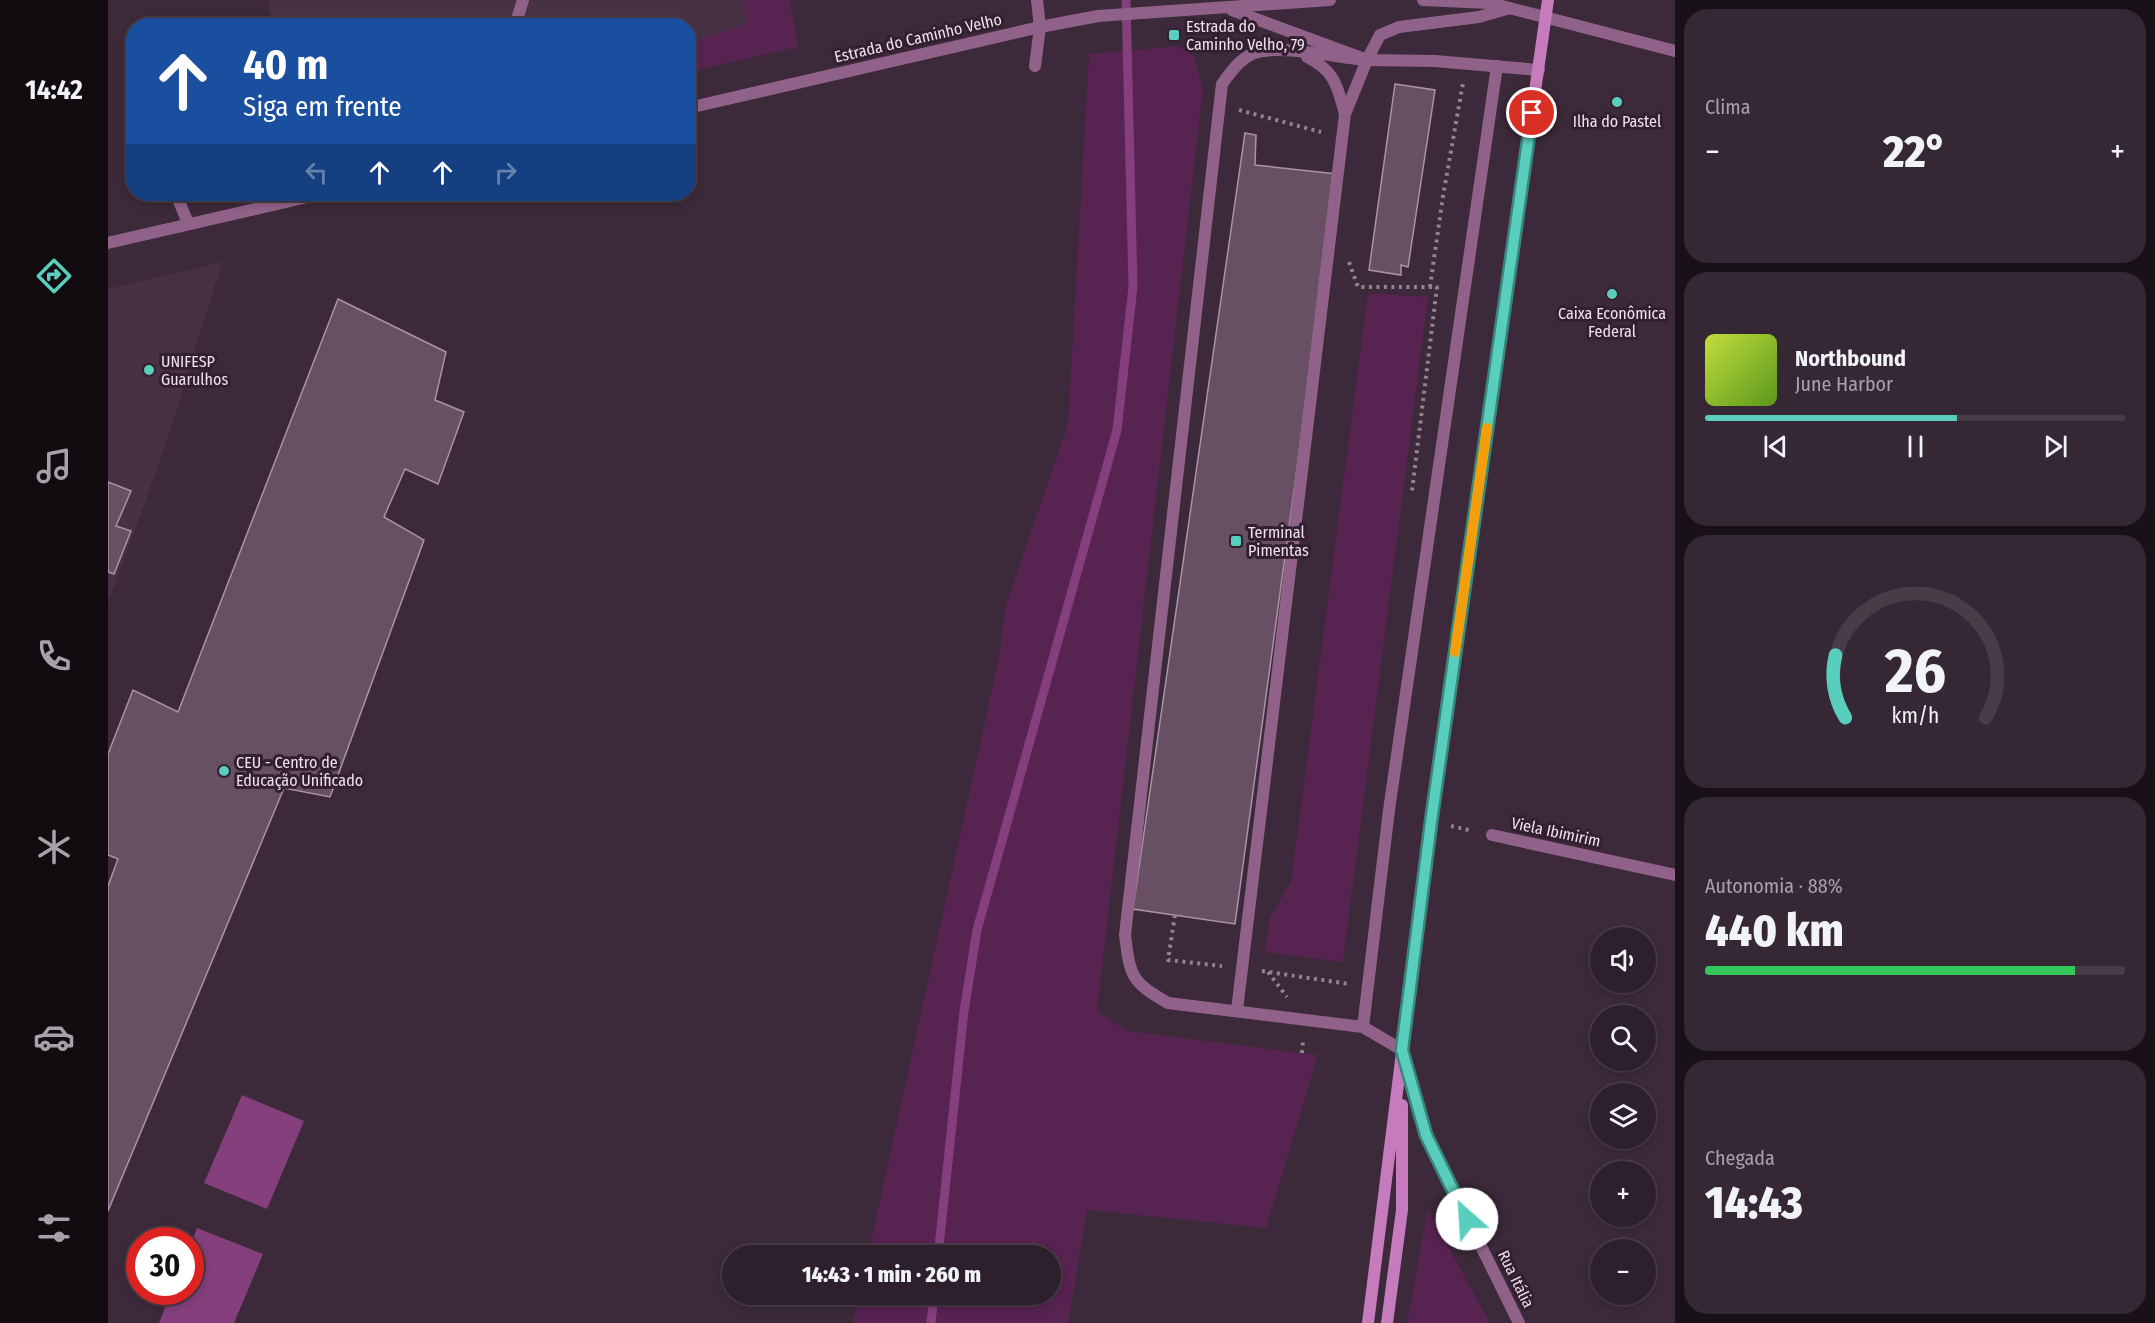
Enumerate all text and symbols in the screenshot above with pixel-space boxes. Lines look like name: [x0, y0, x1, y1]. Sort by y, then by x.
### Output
street label: Estrada do Caminho Velho: [832, 9, 1004, 67]
place label: Estrada do Caminho Velho, 79: [1186, 17, 1305, 54]
marker: Estrada do Caminho Velho, 79: [1167, 28, 1181, 42]
text: 40 m: [243, 40, 328, 90]
icon: ahead: [144, 42, 222, 120]
text: 14:42: [25, 74, 83, 106]
pin: [1506, 87, 1557, 138]
text: Siga em frente: [243, 91, 402, 123]
marker: Ilha do Pastel: [1610, 95, 1624, 109]
text: Clima: [1705, 95, 1750, 119]
icon: arrive: [1515, 96, 1548, 129]
place label: Ilha do Pastel: [1573, 112, 1661, 131]
text: 22°: [1883, 125, 1947, 179]
text: −: [1705, 132, 1720, 172]
text: +: [2110, 132, 2125, 172]
icon: left: [300, 156, 333, 189]
icon: ahead: [363, 156, 396, 189]
icon: ahead: [426, 156, 459, 189]
icon: right: [489, 156, 522, 189]
icon: directions: [33, 255, 75, 297]
marker: Caixa Econômica Federal: [1605, 287, 1619, 301]
place label: Caixa Econômica Federal: [1558, 304, 1666, 341]
text: Northbound: [1795, 345, 1906, 372]
place label: UNIFESP Guarulhos: [161, 352, 228, 389]
marker: UNIFESP Guarulhos: [142, 363, 156, 377]
text: June Harbor: [1795, 372, 1893, 396]
icon: previous: [1759, 430, 1792, 463]
icon: pause: [1899, 430, 1932, 463]
icon: next: [2039, 430, 2072, 463]
icon: music: [33, 445, 75, 487]
place label: Terminal Pimentas: [1248, 523, 1309, 560]
marker: Terminal Pimentas: [1229, 534, 1243, 548]
icon: phone: [33, 635, 75, 677]
text: 26: [1883, 635, 1946, 710]
text: km/h: [1891, 704, 1939, 730]
place label: CEU - Centro de Educação Unificado: [236, 753, 363, 790]
marker: CEU - Centro de Educação Unificado: [217, 764, 231, 778]
street label: Viela Ibimirim: [1510, 813, 1602, 851]
icon: climate: [33, 826, 75, 868]
text: Autonomia · 88%: [1705, 874, 1843, 898]
text: 440 km: [1705, 904, 1844, 958]
map controls: [1590, 927, 1656, 1305]
button: sound: [1590, 927, 1656, 993]
button: search: [1590, 1005, 1656, 1071]
icon: car: [33, 1016, 75, 1058]
button: layers: [1590, 1083, 1656, 1149]
text: Chegada: [1705, 1146, 1775, 1170]
button: +: [1590, 1161, 1656, 1227]
text: 14:43: [1705, 1176, 1803, 1230]
position arrow: [1435, 1187, 1499, 1251]
icon: filters: [33, 1207, 75, 1249]
speed limit sign: 30: [126, 1227, 204, 1305]
button: −: [1590, 1239, 1656, 1305]
street label: Rua Itália: [1494, 1247, 1538, 1311]
text: 14:43 · 1 min · 260 m: [802, 1261, 981, 1288]

